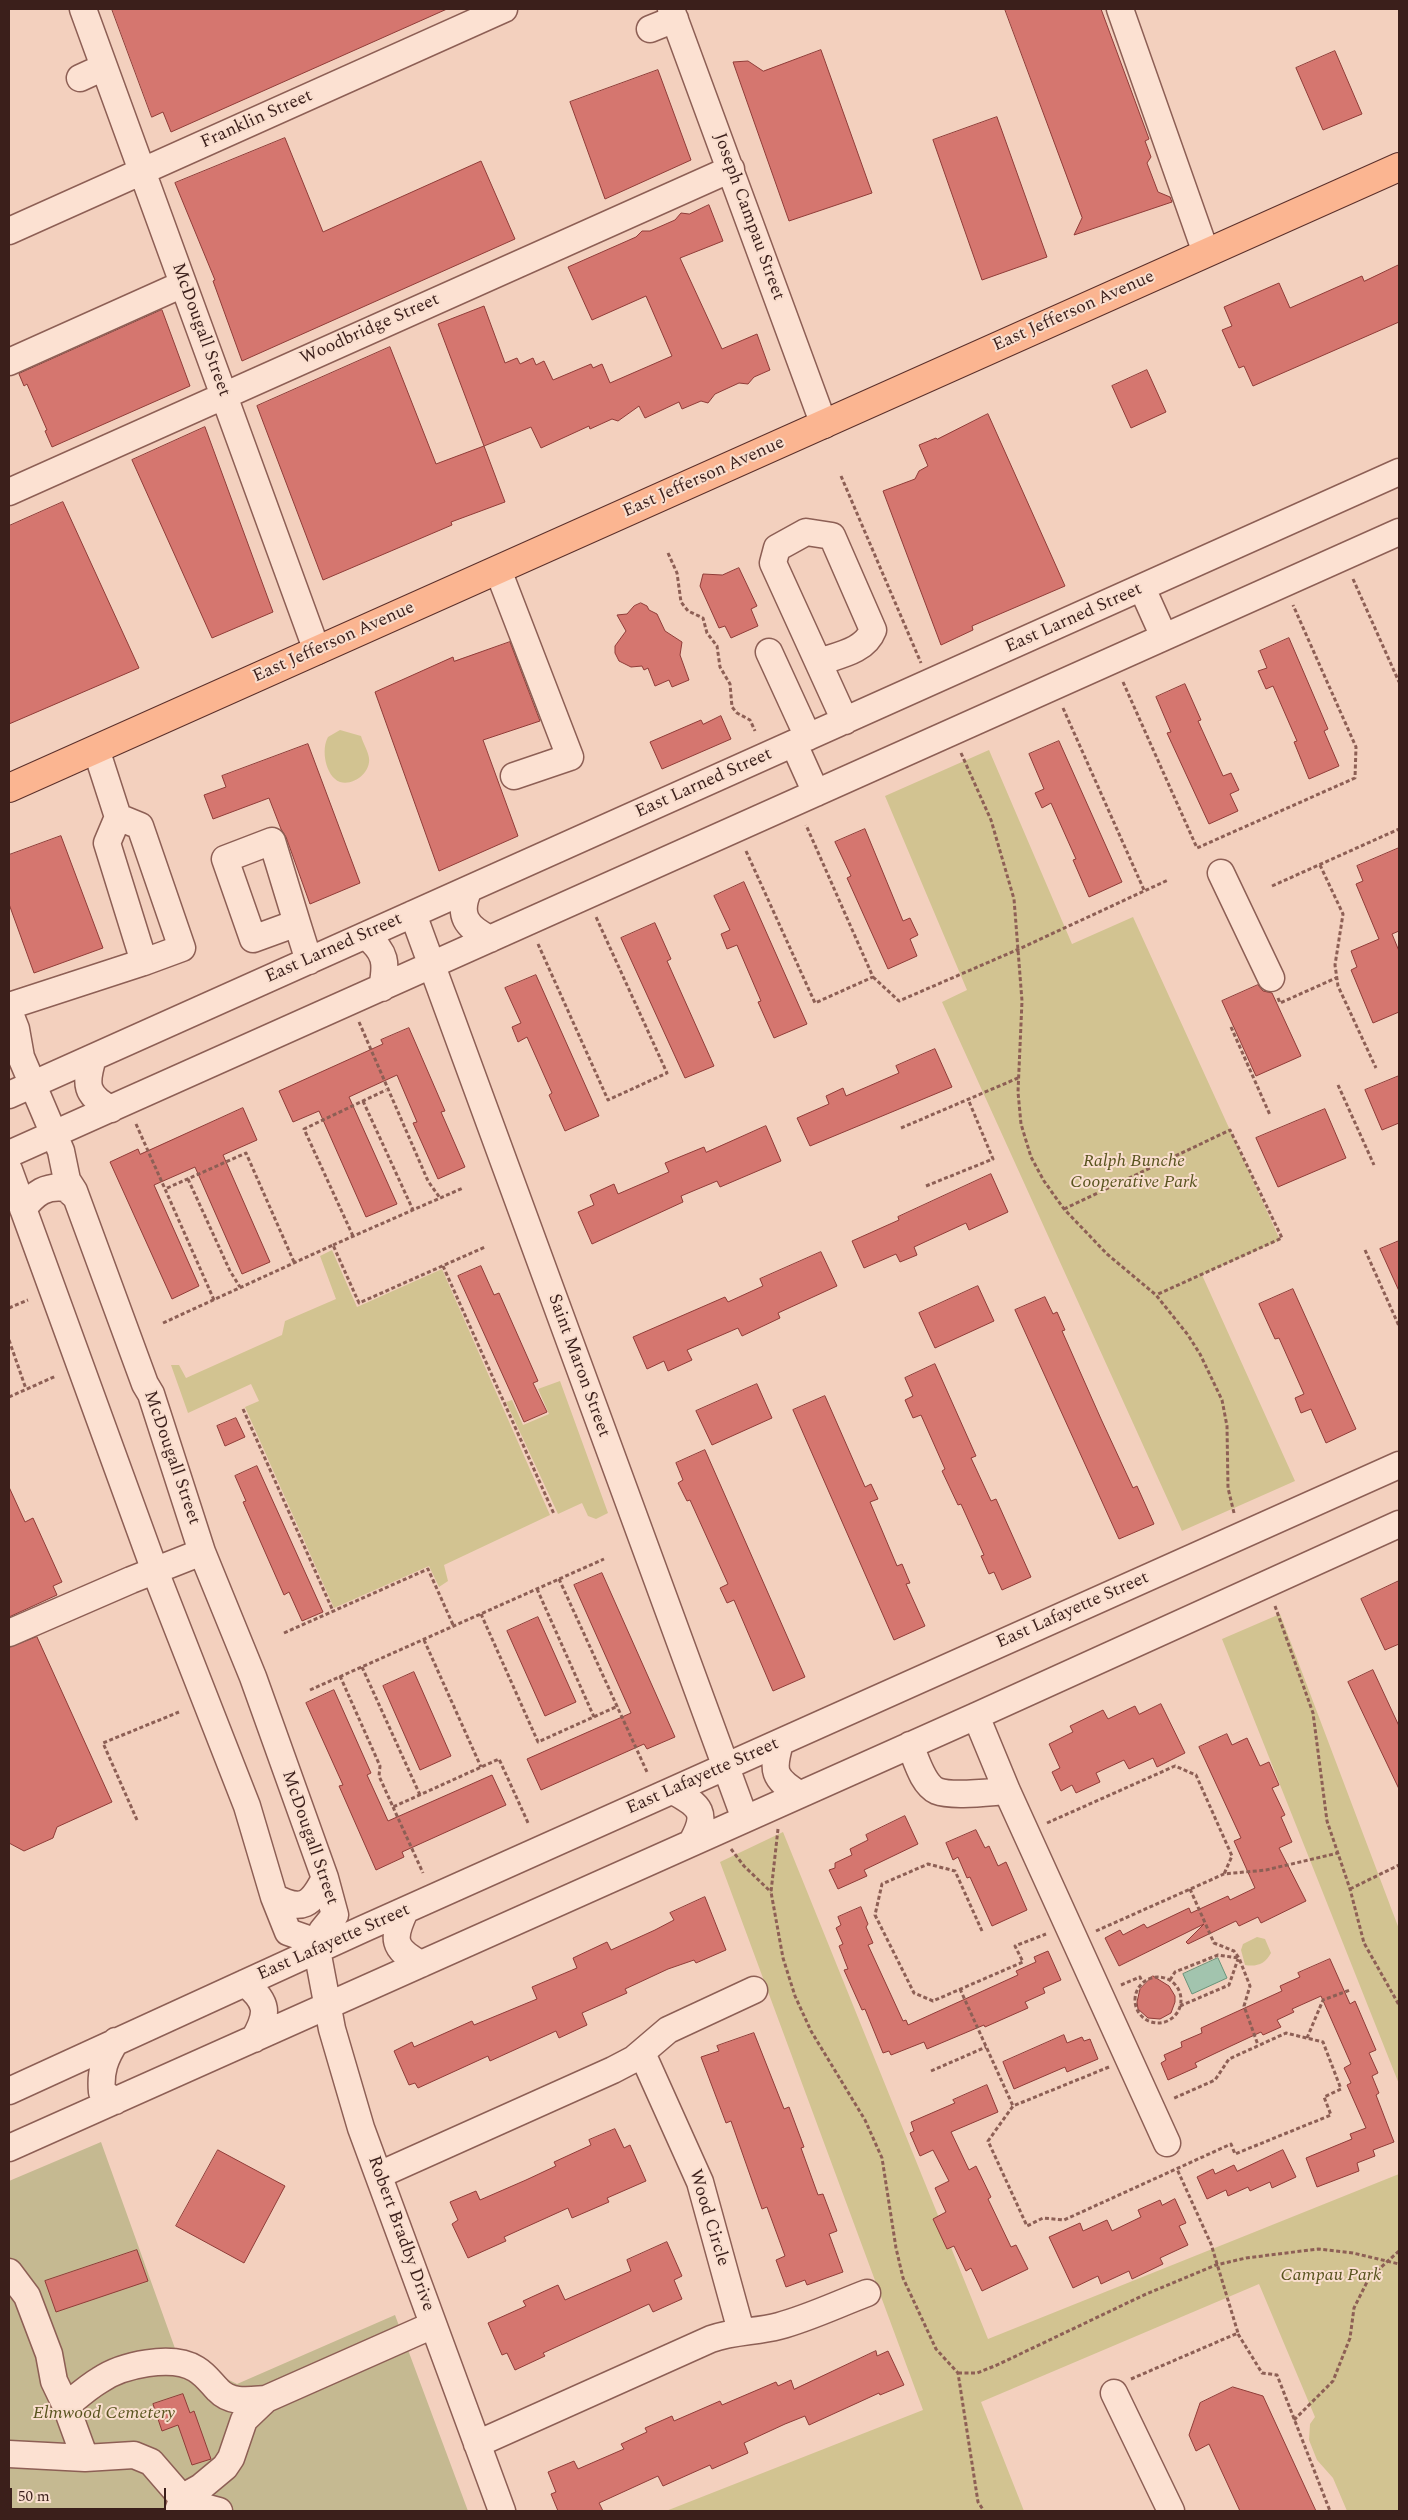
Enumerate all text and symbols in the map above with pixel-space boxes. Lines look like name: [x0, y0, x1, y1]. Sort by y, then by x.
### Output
street label: Franklin Street: [198, 86, 316, 154]
street label: Joseph Campau Street: [708, 130, 788, 304]
street label: McDougall Street: [166, 260, 234, 400]
street label: East Jefferson Avenue: [990, 267, 1158, 357]
street label: Woodbridge Street: [297, 290, 443, 370]
street label: East Jefferson Avenue: [620, 433, 788, 523]
street label: East Larned Street: [1002, 579, 1146, 659]
street label: East Jefferson Avenue: [250, 598, 418, 688]
street label: East Larned Street: [632, 744, 776, 824]
street label: East Larned Street: [262, 909, 406, 989]
park label: Ralph Bunche Cooperative Park: [1070, 1151, 1198, 1194]
street label: Saint Maron Street: [542, 1291, 614, 1441]
street label: McDougall Street: [138, 1388, 204, 1528]
street label: East Lafayette Street: [994, 1568, 1152, 1654]
street label: East Lafayette Street: [624, 1734, 782, 1820]
street label: McDougall Street: [276, 1768, 342, 1908]
street label: East Lafayette Street: [255, 1900, 413, 1986]
street label: Robert Bradby Drive: [362, 2153, 438, 2315]
street label: Wood Circle: [683, 2167, 733, 2269]
park label: Campau Park: [1281, 2265, 1381, 2287]
park label: Elmwood Cemetery: [33, 2403, 175, 2425]
scale bar: [12, 2478, 169, 2510]
text: 50 m: [18, 2485, 50, 2508]

